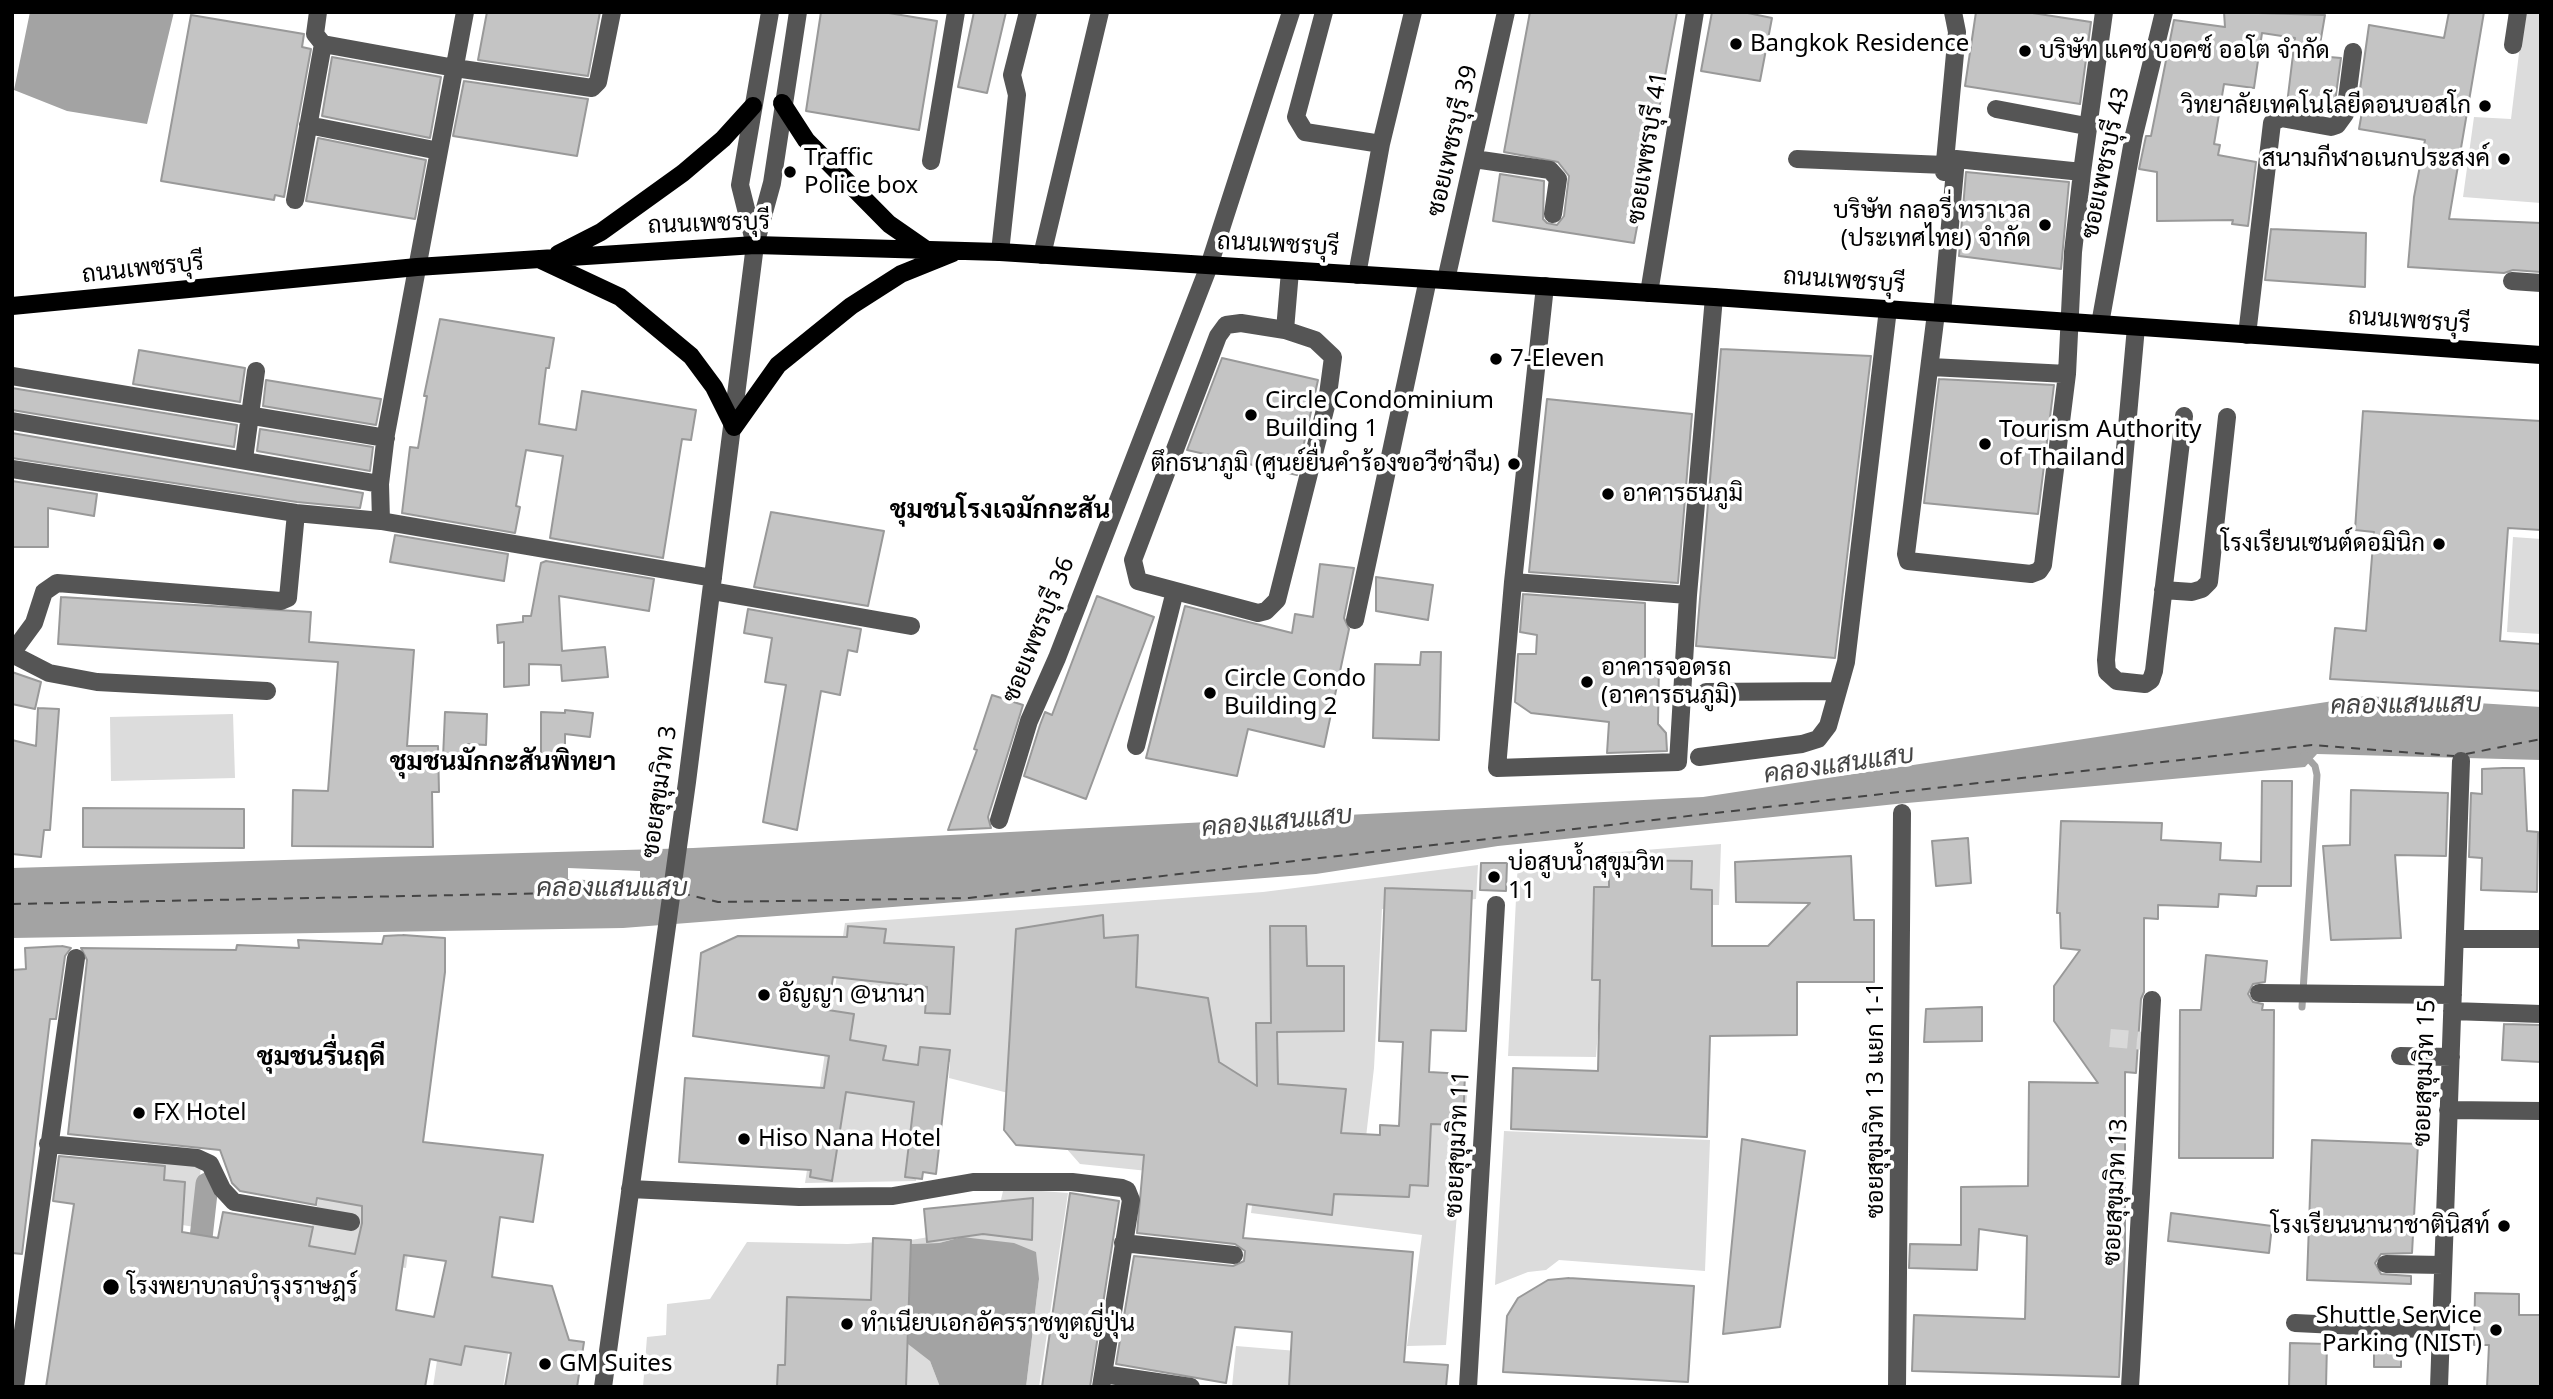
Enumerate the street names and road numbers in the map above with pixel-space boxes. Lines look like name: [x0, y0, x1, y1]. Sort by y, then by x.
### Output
street label: ซอยเพชรบุรี 39: [1422, 63, 1484, 219]
street label: ซอยเพชรบุรี 41: [1622, 70, 1674, 226]
street label: ซอยเพชรบุรี 43: [2076, 85, 2136, 241]
street label: ถนนเพชรบุรี: [647, 207, 771, 241]
street label: ถนนเพชรบุรี: [1216, 227, 1340, 263]
street label: ถนนเพชรบุรี: [81, 248, 205, 290]
street label: ถนนเพชรบุรี: [1782, 262, 1906, 300]
street label: ถนนเพชรบุรี: [2347, 302, 2471, 340]
street label: ซอยเพชรบุรี 36: [997, 553, 1081, 707]
street label: ซอยสุขุมวิท 3: [636, 724, 684, 860]
street label: ซอยสุขุมวิท 13 แยก 1-1: [1862, 982, 1890, 1218]
street label: ซอยสุขุมวิท 15: [2408, 999, 2442, 1147]
street label: ซอยสุขุมวิท 11: [1440, 1070, 1476, 1218]
street label: ซอยสุขุมวิท 13: [2098, 1118, 2134, 1266]

